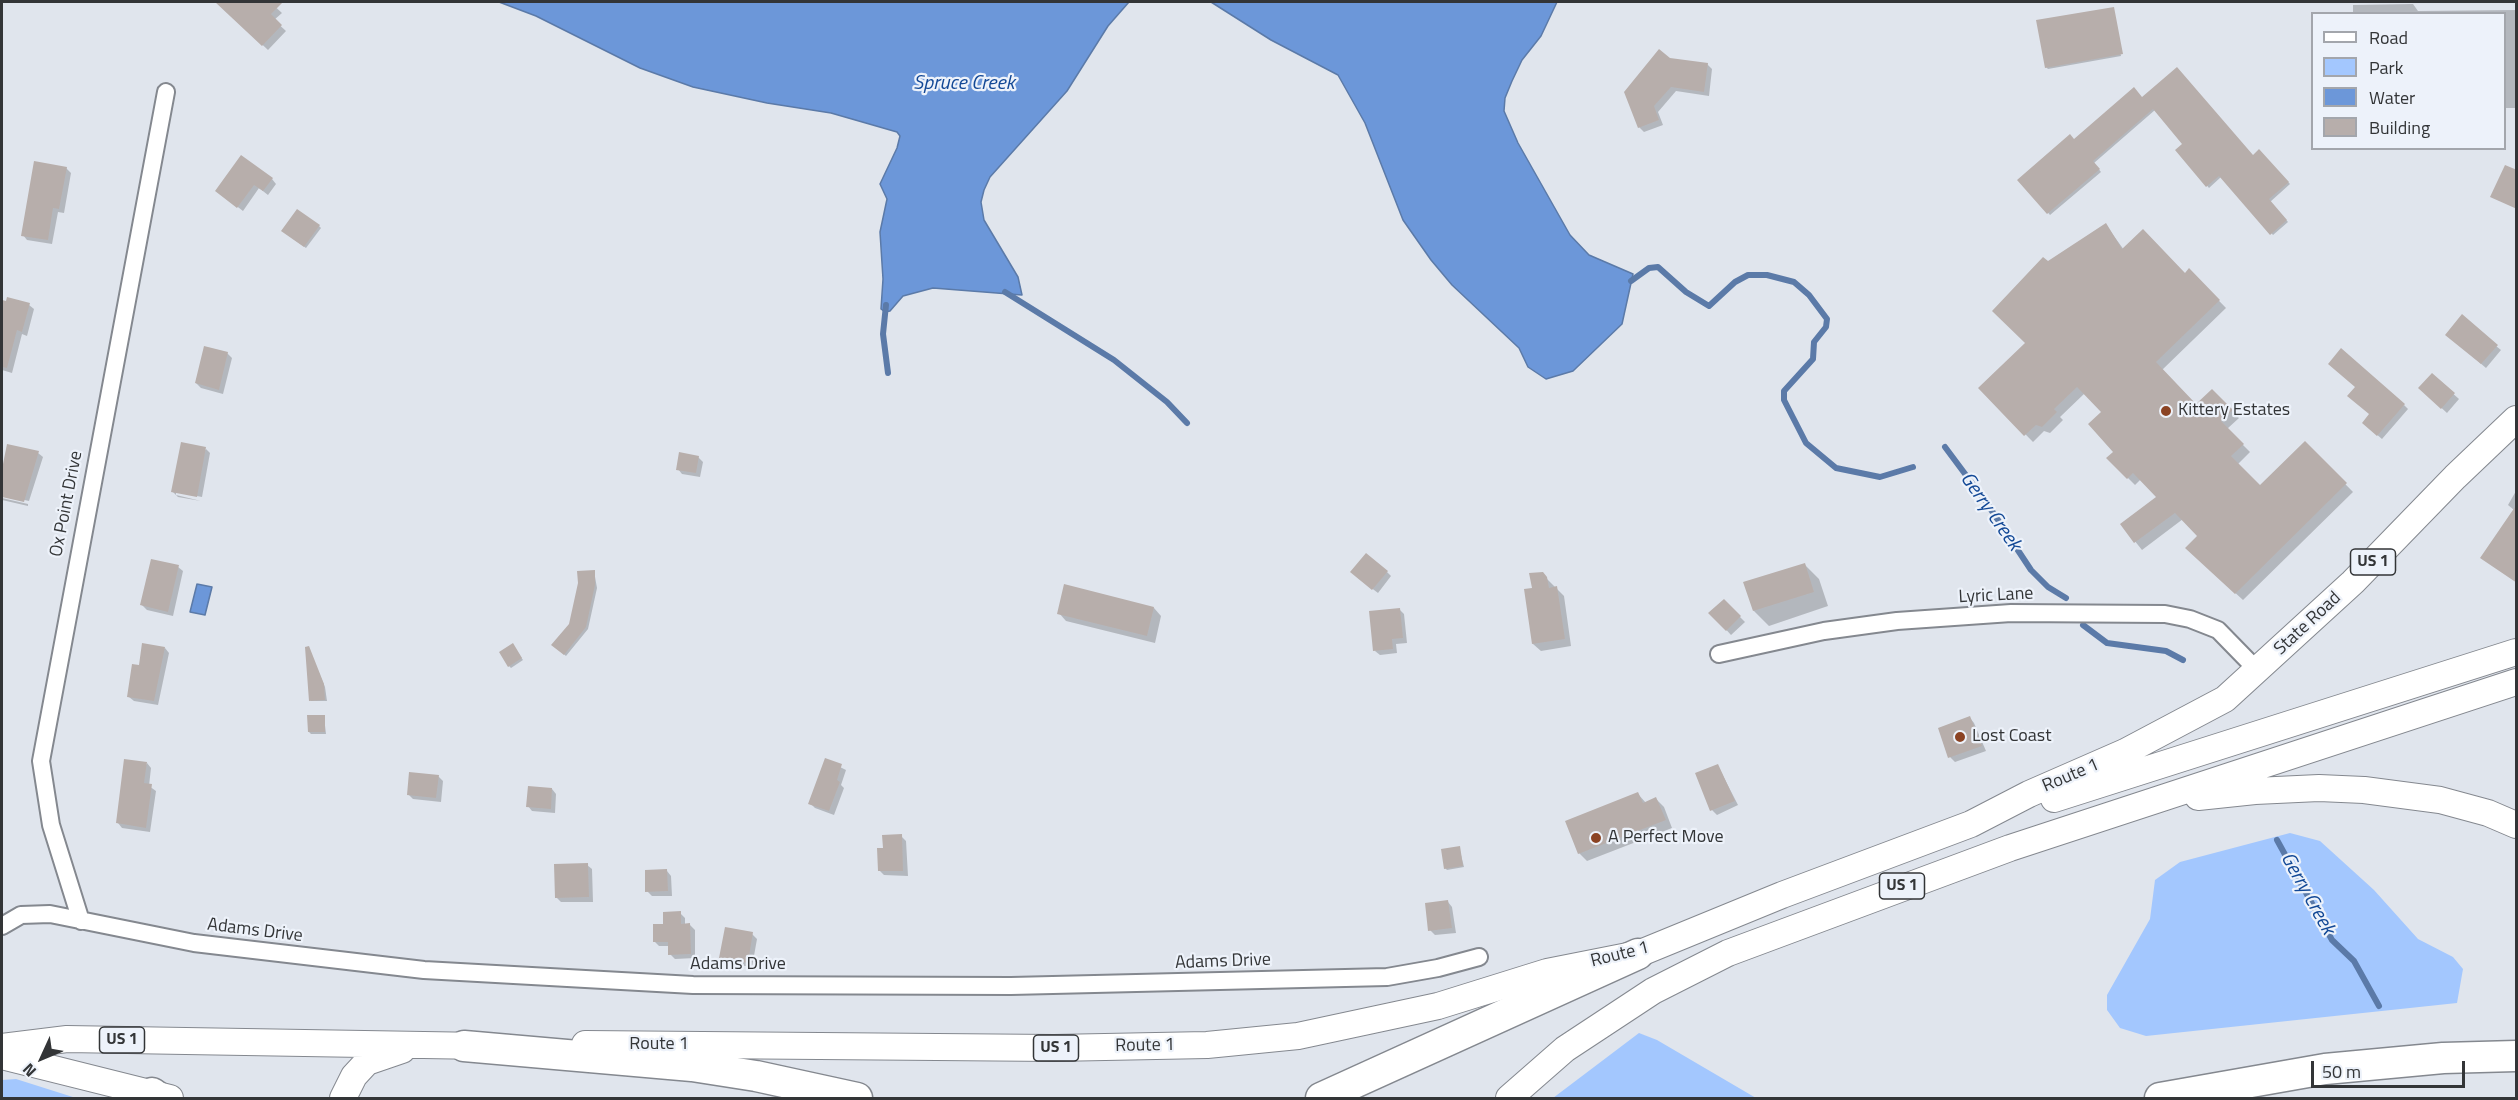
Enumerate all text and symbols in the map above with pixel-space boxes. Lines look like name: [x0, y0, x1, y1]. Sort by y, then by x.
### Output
legend: [2311, 12, 2506, 150]
text: Road: [2369, 24, 2408, 51]
text: Park: [2369, 54, 2403, 81]
water label: Spruce Creek: [913, 72, 1015, 96]
text: Water: [2369, 84, 2415, 111]
text: Building: [2369, 114, 2430, 141]
place label: Kittery Estates: [2178, 400, 2290, 422]
marker: Kittery Estates: [2159, 404, 2173, 418]
street label: Ox Point Drive: [46, 449, 88, 559]
water label: Gerry Creek: [1954, 468, 2026, 556]
road number: US 1: [2350, 549, 2396, 575]
street label: Lyric Lane: [1958, 583, 2034, 609]
street label: State Road: [2270, 588, 2346, 660]
place label: Lost Coast: [1972, 726, 2052, 748]
marker: Lost Coast: [1953, 730, 1967, 744]
street label: Route 1: [2039, 754, 2103, 798]
place label: A Perfect Move: [1608, 827, 1724, 849]
marker: A Perfect Move: [1589, 831, 1603, 845]
water label: Gerry Creek: [2275, 849, 2339, 939]
road number: US 1: [1880, 873, 1924, 899]
street label: Adams Drive: [206, 914, 304, 948]
street label: Route 1: [1589, 937, 1651, 973]
street label: Adams Drive: [1175, 950, 1271, 974]
street label: Adams Drive: [690, 954, 786, 976]
road number: US 1: [100, 1027, 144, 1053]
north arrow: [12, 1028, 72, 1088]
street label: Route 1: [629, 1034, 689, 1056]
road number: US 1: [1034, 1035, 1078, 1061]
street label: Route 1: [1115, 1035, 1175, 1057]
scale bar: [2314, 1049, 2468, 1087]
text: N: [17, 1058, 42, 1083]
text: 50 m: [2322, 1058, 2361, 1085]

